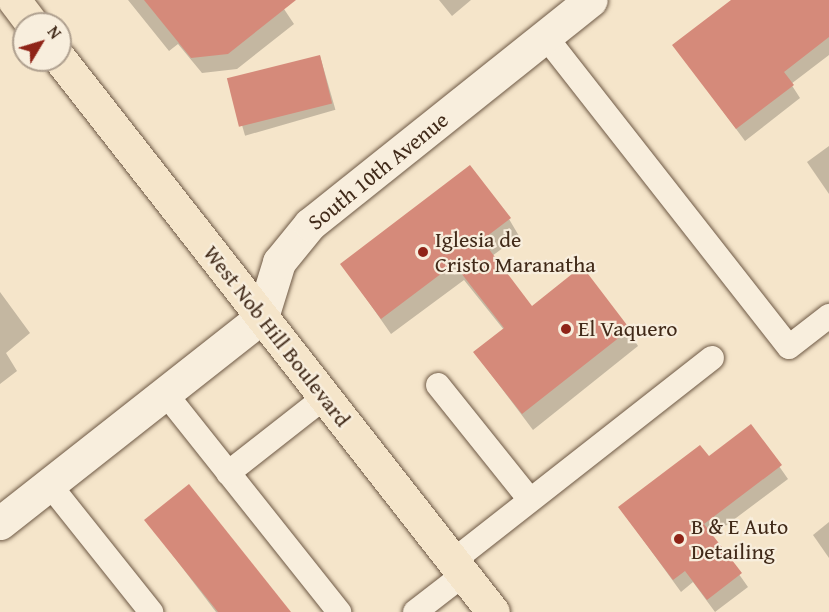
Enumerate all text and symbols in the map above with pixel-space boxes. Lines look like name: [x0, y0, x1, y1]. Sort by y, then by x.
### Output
north arrow: [12, 12, 72, 72]
text: N: [42, 21, 67, 44]
street label: South 10th Avenue: [303, 106, 453, 236]
place label: Iglesia de Cristo Maranatha: [435, 226, 596, 278]
street label: West Nob Hill Boulevard: [198, 240, 356, 432]
marker: Iglesia de Cristo Maranatha: [416, 245, 430, 259]
place label: El Vaquero: [578, 316, 677, 342]
marker: El Vaquero: [559, 322, 573, 336]
place label: B & E Auto Detailing: [691, 513, 788, 564]
marker: B & E Auto Detailing: [672, 532, 686, 546]

